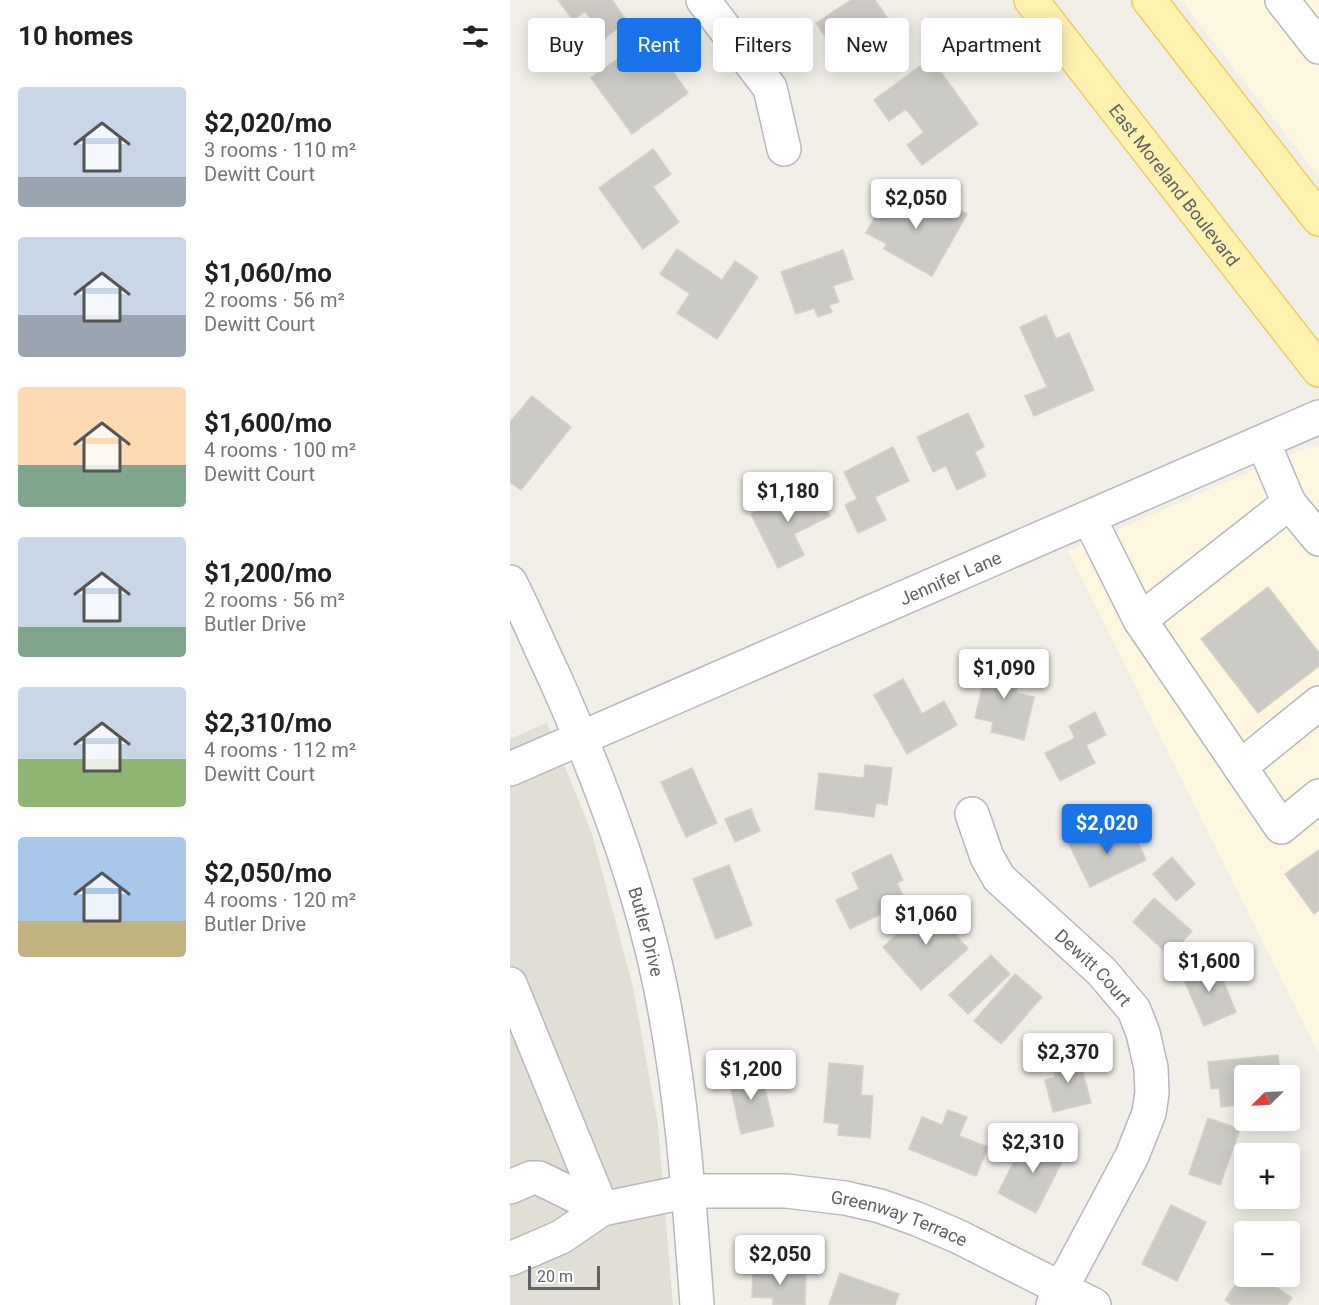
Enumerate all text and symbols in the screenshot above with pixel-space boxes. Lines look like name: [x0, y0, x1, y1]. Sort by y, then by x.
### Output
chip: Buy: [528, 18, 605, 72]
chip: Rent: [617, 18, 701, 72]
chip: Filters: [713, 18, 813, 72]
chip: New: [825, 18, 909, 72]
chip: Apartment: [921, 18, 1062, 72]
icon: filters: [459, 20, 492, 53]
text: 10 homes: [18, 21, 133, 51]
street label: East Moreland Boulevard: [1105, 99, 1244, 270]
text: $2,020/mo: [204, 108, 332, 138]
icon: home: [66, 111, 138, 183]
text: 3 rooms · 110 m²: [204, 138, 356, 162]
text: Dewitt Court: [204, 162, 315, 186]
pin: $2,050: [867, 179, 965, 230]
text: $2,050: [885, 186, 947, 210]
text: $1,060/mo: [204, 258, 332, 288]
icon: home: [66, 261, 138, 333]
text: 2 rooms · 56 m²: [204, 288, 345, 312]
text: Dewitt Court: [204, 312, 315, 336]
text: $1,600/mo: [204, 408, 332, 438]
icon: home: [66, 411, 138, 483]
text: 4 rooms · 100 m²: [204, 438, 356, 462]
text: Dewitt Court: [204, 462, 315, 486]
pin: $1,180: [739, 472, 837, 523]
text: $1,180: [757, 479, 819, 503]
street label: Jennifer Lane: [896, 546, 1004, 609]
text: $1,200/mo: [204, 558, 332, 588]
icon: home: [66, 561, 138, 633]
text: 2 rooms · 56 m²: [204, 588, 345, 612]
text: Butler Drive: [204, 612, 306, 636]
pin: $1,090: [955, 649, 1053, 700]
text: $1,090: [973, 656, 1035, 680]
text: $2,310/mo: [204, 708, 332, 738]
icon: home: [66, 711, 138, 783]
text: 4 rooms · 112 m²: [204, 738, 356, 762]
text: Dewitt Court: [204, 762, 315, 786]
pin: $2,020: [1058, 804, 1156, 855]
text: $2,020: [1076, 811, 1138, 835]
text: $2,050/mo: [204, 858, 332, 888]
icon: home: [66, 861, 138, 933]
street label: Butler Drive: [625, 884, 668, 978]
text: 4 rooms · 120 m²: [204, 888, 356, 912]
pin: $1,060: [877, 895, 975, 946]
text: $1,060: [895, 902, 957, 926]
text: Butler Drive: [204, 912, 306, 936]
street label: Dewitt Court: [1051, 924, 1136, 1010]
pin: $1,600: [1160, 942, 1258, 993]
text: $1,600: [1178, 949, 1240, 973]
pin: $2,370: [1019, 1033, 1117, 1084]
text: $2,370: [1037, 1040, 1099, 1064]
pin: $1,200: [702, 1050, 800, 1101]
text: $1,200: [720, 1057, 782, 1081]
north arrow: [1234, 1065, 1300, 1131]
map controls: [1234, 1065, 1300, 1287]
pin: $2,310: [984, 1123, 1082, 1174]
text: $2,310: [1002, 1130, 1064, 1154]
button: +: [1234, 1143, 1300, 1209]
street label: Greenway Terrace: [830, 1186, 971, 1250]
button: −: [1234, 1221, 1300, 1287]
pin: $2,050: [731, 1235, 829, 1286]
text: $2,050: [749, 1242, 811, 1266]
scale bar: [528, 1263, 600, 1290]
text: 20 m: [537, 1267, 573, 1286]

